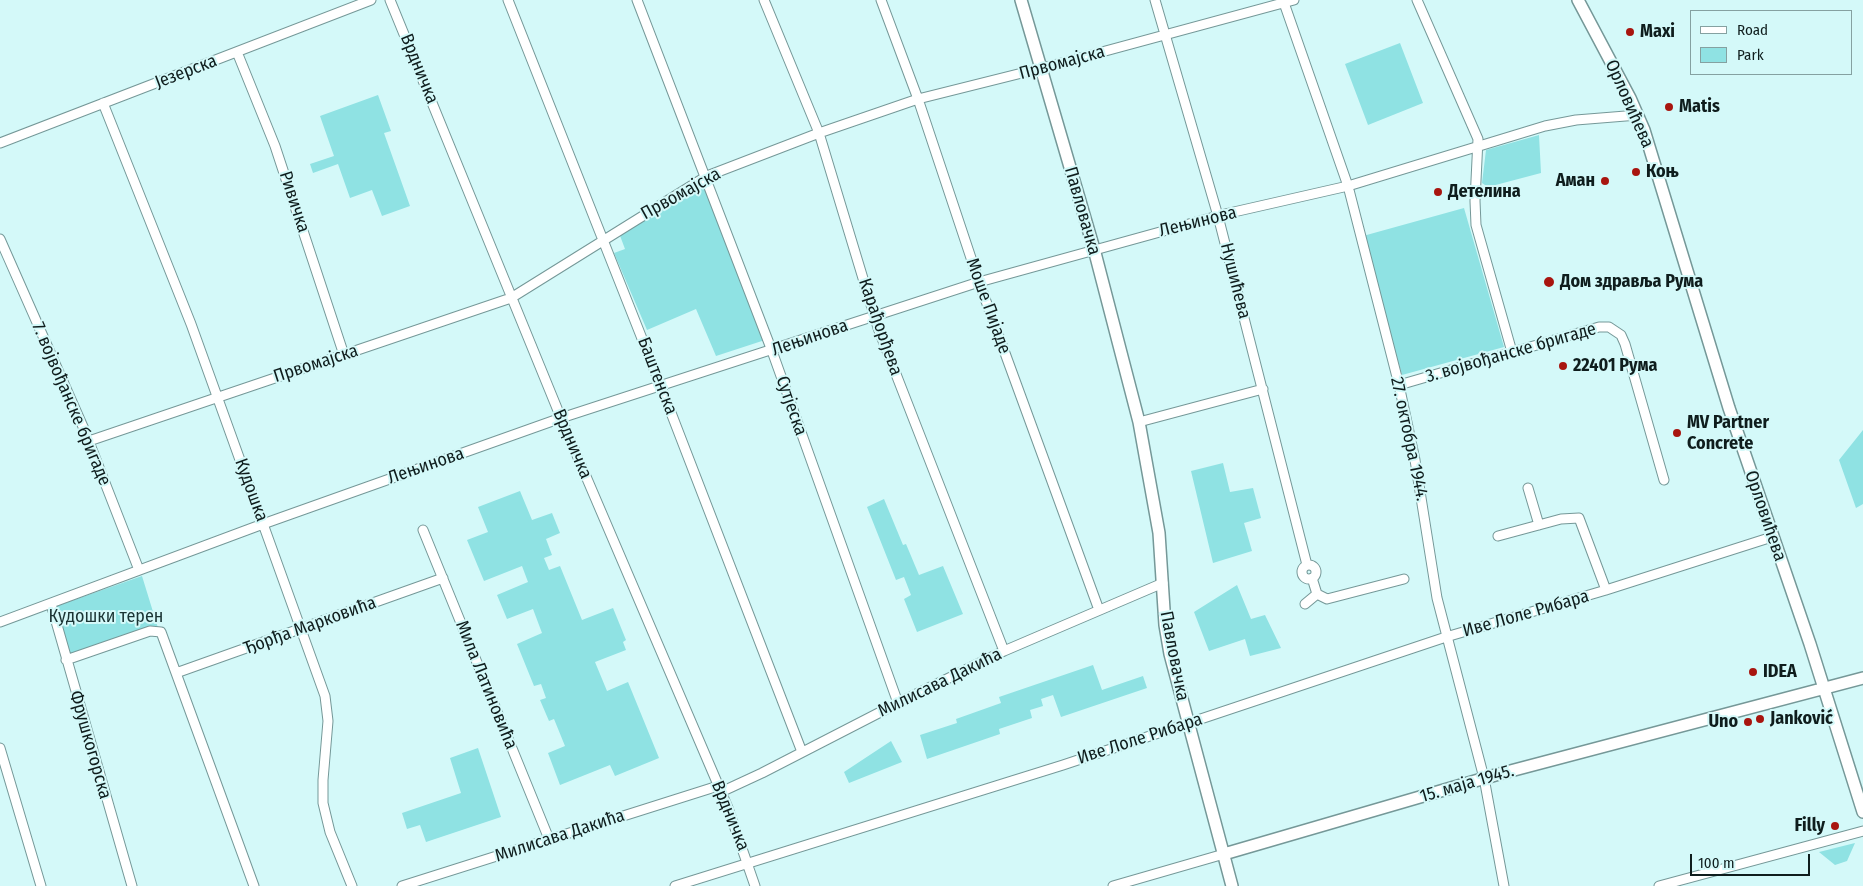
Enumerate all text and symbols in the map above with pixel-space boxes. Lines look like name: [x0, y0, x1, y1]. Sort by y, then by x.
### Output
legend: [1690, 10, 1853, 75]
place label: Maxi: [1640, 21, 1675, 43]
text: Road: [1737, 21, 1768, 39]
marker: Maxi: [1624, 26, 1636, 38]
street label: Врдничка: [395, 31, 443, 107]
street label: Првомајска: [1017, 41, 1107, 85]
text: Park: [1737, 46, 1764, 64]
street label: Језерска: [152, 50, 220, 94]
street label: Орловићева: [1600, 57, 1658, 151]
place label: Matis: [1679, 96, 1720, 118]
marker: Matis: [1663, 101, 1675, 113]
place label: Коњ: [1646, 161, 1679, 183]
street label: Првомајска: [637, 163, 725, 225]
street label: Павловачка: [1059, 164, 1105, 258]
marker: Коњ: [1630, 166, 1642, 178]
street label: Ривичка: [274, 169, 314, 235]
place label: Аман: [1556, 170, 1595, 192]
marker: Аман: [1599, 175, 1611, 187]
place label: Детелина: [1448, 181, 1521, 203]
marker: Детелина: [1432, 186, 1444, 198]
street label: Лењинова: [1157, 202, 1239, 242]
street label: Нушићева: [1215, 241, 1255, 321]
street label: Моше Пијаде: [961, 255, 1015, 357]
place label: Дом здравља Рума: [1560, 271, 1703, 293]
marker: Дом здравља Рума: [1542, 275, 1556, 289]
street label: Карађорђева: [853, 276, 907, 378]
street label: Лењинова: [769, 315, 851, 361]
street label: 3. војвођанске бригаде: [1423, 318, 1599, 388]
street label: 7. војвођанске бригаде: [27, 319, 115, 489]
street label: Баштенска: [632, 334, 682, 418]
street label: Првомајска: [271, 340, 361, 388]
place label: 22401 Рума: [1573, 355, 1658, 377]
marker: 22401 Рума: [1557, 360, 1569, 372]
street label: Сутјеска: [771, 373, 811, 439]
street label: 27. октобра 1944.: [1385, 375, 1433, 503]
street label: Врдничка: [548, 406, 596, 482]
place label: MV Partner Concrete: [1687, 412, 1769, 454]
marker: MV Partner Concrete: [1671, 427, 1683, 439]
street label: Лењинова: [385, 443, 467, 489]
street label: Кудошка: [230, 455, 272, 525]
street label: Орловићева: [1739, 468, 1791, 564]
street label: Иве Лоле Рибара: [1460, 586, 1592, 642]
street label: Ђорђа Марковића: [241, 592, 379, 660]
park label: Кудошки терен: [49, 606, 163, 628]
street label: Павловачка: [1155, 609, 1193, 703]
street label: Мила Латиновића: [450, 617, 522, 753]
street label: Милисава Дакића: [875, 644, 1005, 722]
place label: IDEA: [1763, 661, 1797, 683]
marker: IDEA: [1747, 666, 1759, 678]
street label: Фрушкогорска: [64, 688, 116, 802]
place label: Janković: [1770, 708, 1833, 730]
street label: Иве Лоле Рибара: [1075, 709, 1205, 769]
place label: Uno: [1708, 711, 1738, 733]
marker: Janković: [1754, 713, 1766, 725]
marker: Uno: [1742, 716, 1754, 728]
street label: 15. маја 1945.: [1418, 760, 1516, 808]
street label: Врдничка: [706, 778, 754, 854]
street label: Милисава Дакића: [492, 805, 628, 867]
place label: Filly: [1795, 815, 1825, 837]
marker: Filly: [1829, 820, 1841, 832]
scale bar: [1693, 844, 1813, 876]
text: 100 m: [1698, 854, 1735, 872]

